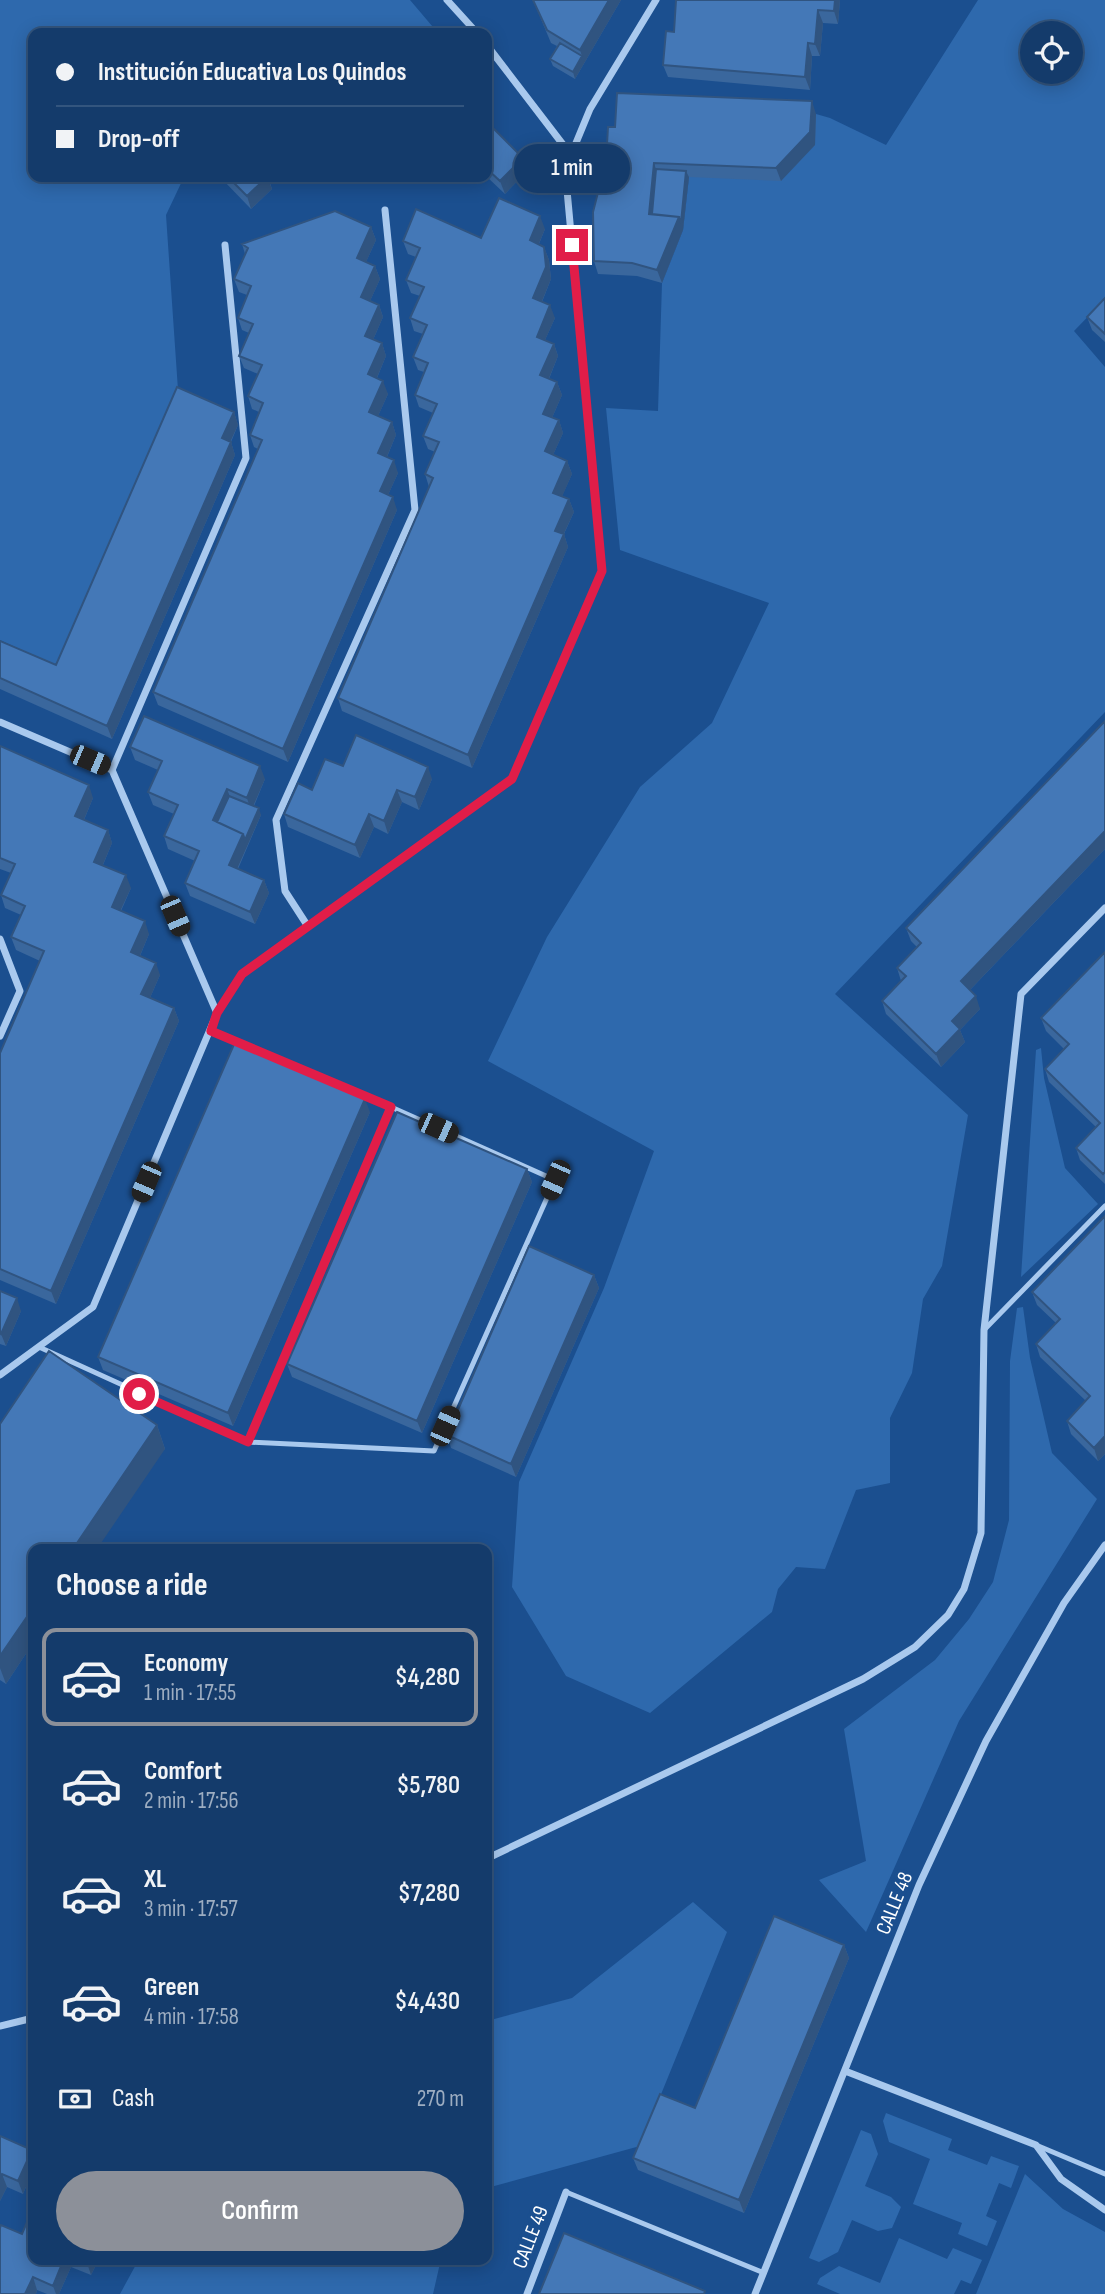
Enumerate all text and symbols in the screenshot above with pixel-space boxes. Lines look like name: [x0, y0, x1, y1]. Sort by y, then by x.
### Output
map controls: [1020, 21, 1083, 84]
button: locate: [1020, 21, 1083, 84]
text: Institución Educativa Los Quindos: [98, 57, 406, 88]
text: Drop-off: [98, 124, 179, 155]
callout: 1 min: [514, 144, 630, 192]
text: 1 min: [551, 154, 593, 182]
route end: [556, 229, 588, 261]
car: [67, 742, 114, 778]
car: [158, 893, 193, 939]
car: [415, 1110, 462, 1146]
car: [537, 1157, 574, 1203]
car: [129, 1159, 164, 1205]
route start: [123, 1378, 155, 1410]
car: [427, 1403, 464, 1449]
text: Choose a ride: [56, 1566, 208, 1605]
icon: car: [60, 1646, 123, 1709]
text: Economy: [144, 1648, 228, 1679]
text: $4,280: [395, 1662, 460, 1693]
text: 1 min · 17:55: [144, 1679, 236, 1707]
icon: car: [60, 1754, 123, 1817]
text: Comfort: [144, 1756, 222, 1787]
text: $5,780: [396, 1770, 460, 1801]
text: 2 min · 17:56: [144, 1787, 239, 1815]
icon: car: [60, 1862, 123, 1925]
text: XL: [144, 1864, 166, 1895]
street label: CALLE 48: [871, 1868, 918, 1938]
text: $7,280: [398, 1878, 460, 1909]
text: 3 min · 17:57: [144, 1895, 238, 1923]
icon: car: [60, 1970, 123, 2033]
text: Green: [144, 1972, 199, 2003]
text: $4,430: [394, 1986, 460, 2017]
text: 4 min · 17:58: [144, 2003, 239, 2031]
icon: cash: [56, 2080, 94, 2118]
text: Cash: [112, 2083, 155, 2114]
text: 270 m: [417, 2085, 464, 2113]
button: Confirm: [56, 2171, 464, 2251]
street label: CALLE 49: [507, 2202, 554, 2272]

